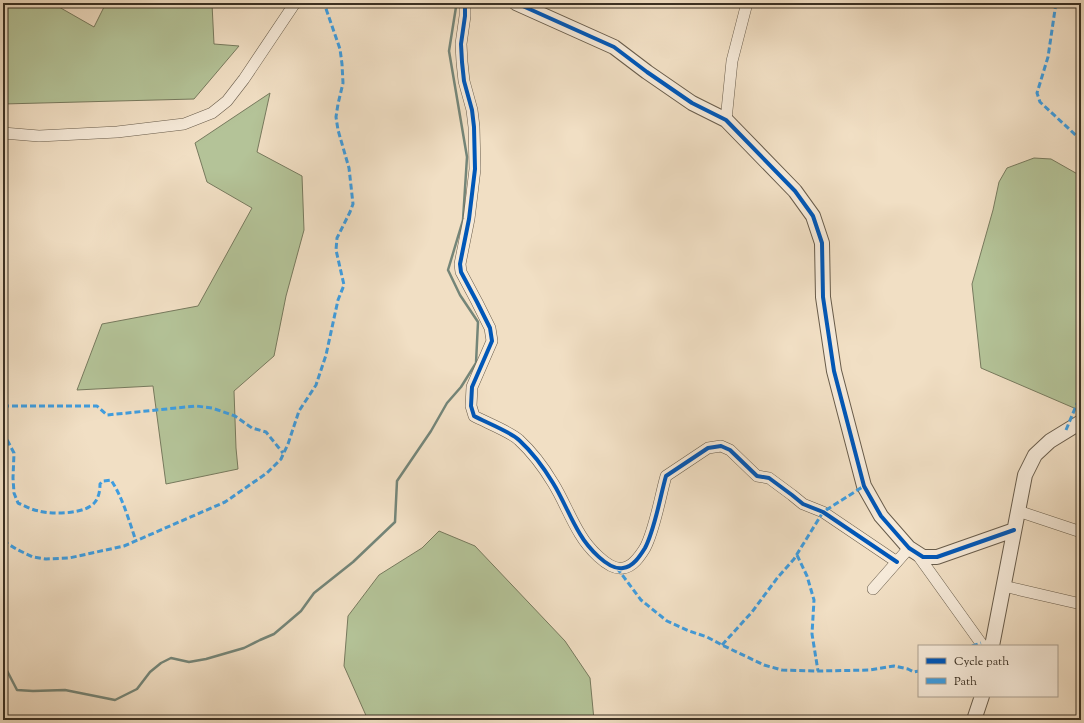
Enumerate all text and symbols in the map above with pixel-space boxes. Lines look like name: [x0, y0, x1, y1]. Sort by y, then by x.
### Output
legend: [918, 645, 1058, 697]
text: Cycle path: [954, 653, 1009, 671]
text: Path: [954, 673, 977, 691]

